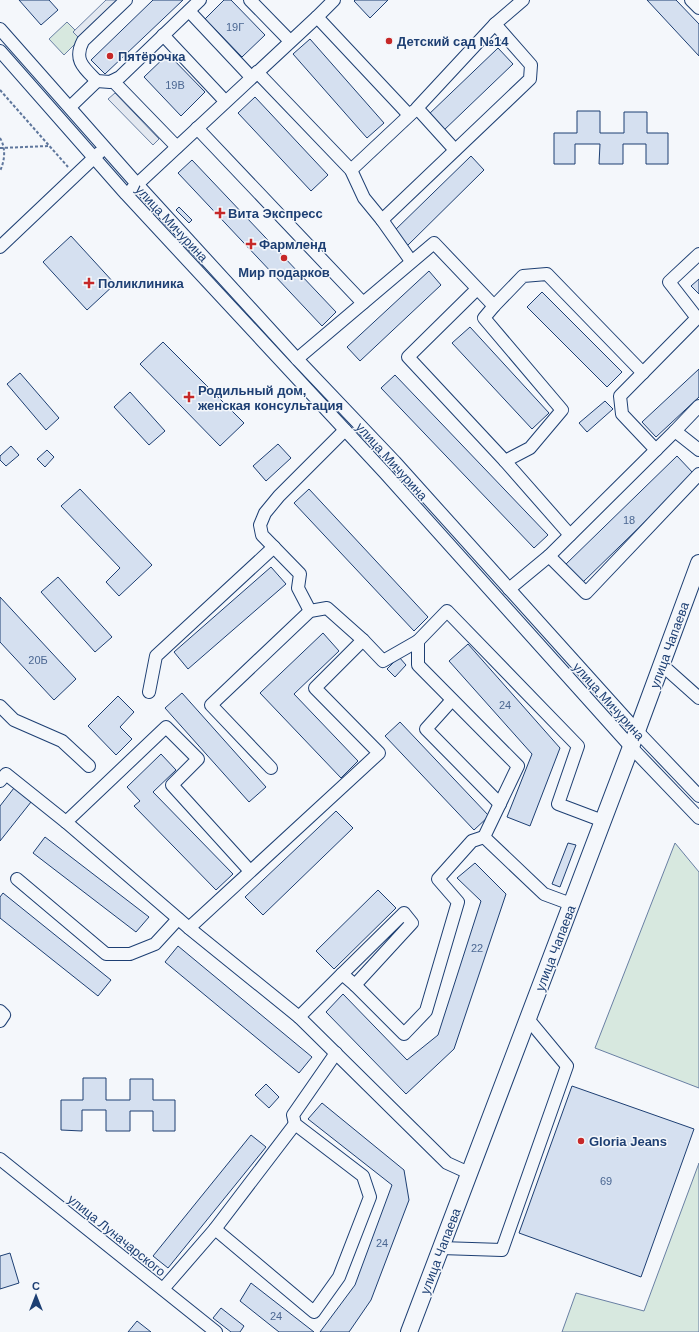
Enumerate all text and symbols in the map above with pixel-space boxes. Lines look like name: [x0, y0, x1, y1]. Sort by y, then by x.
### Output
house number: 19Г: [226, 21, 244, 33]
place label: Детский сад №14: [397, 34, 509, 49]
marker: Детский сад №14: [384, 36, 394, 46]
place label: Пятёрочка: [118, 49, 186, 64]
marker: Пятёрочка: [105, 51, 115, 61]
house number: 19В: [165, 79, 185, 91]
street label: улица Мичурина: [132, 182, 212, 265]
place label: Вита Экспресс: [228, 206, 323, 221]
marker: Вита Экспресс: [215, 208, 225, 218]
place label: Фармленд: [259, 237, 327, 252]
marker: Фармленд: [246, 239, 256, 249]
marker: Мир подарков: [279, 253, 289, 263]
place label: Мир подарков: [238, 265, 330, 280]
place label: Поликлиника: [98, 276, 184, 291]
marker: Поликлиника: [83, 277, 95, 289]
place label: Родильный дом, женская консультация: [197, 383, 343, 413]
marker: Родильный дом, женская консультация: [183, 391, 195, 403]
street label: улица Мичурина: [353, 419, 431, 504]
house number: 18: [623, 514, 635, 526]
street label: улица Чапаева: [647, 599, 692, 690]
house number: 20Б: [28, 654, 48, 666]
street label: улица Мичурина: [570, 659, 648, 744]
house number: 24: [499, 699, 511, 711]
street label: улица Чапаева: [532, 902, 579, 993]
house number: 22: [471, 942, 483, 954]
place label: Gloria Jeans: [589, 1134, 667, 1149]
marker: Gloria Jeans: [576, 1136, 586, 1146]
house number: 69: [600, 1175, 612, 1187]
street label: улица Луначарского: [65, 1191, 168, 1279]
street label: улица Чапаева: [417, 1205, 464, 1296]
house number: 24: [376, 1237, 388, 1249]
north arrow: [16, 1276, 56, 1316]
text: С: [32, 1280, 40, 1292]
house number: 24: [270, 1310, 282, 1322]

